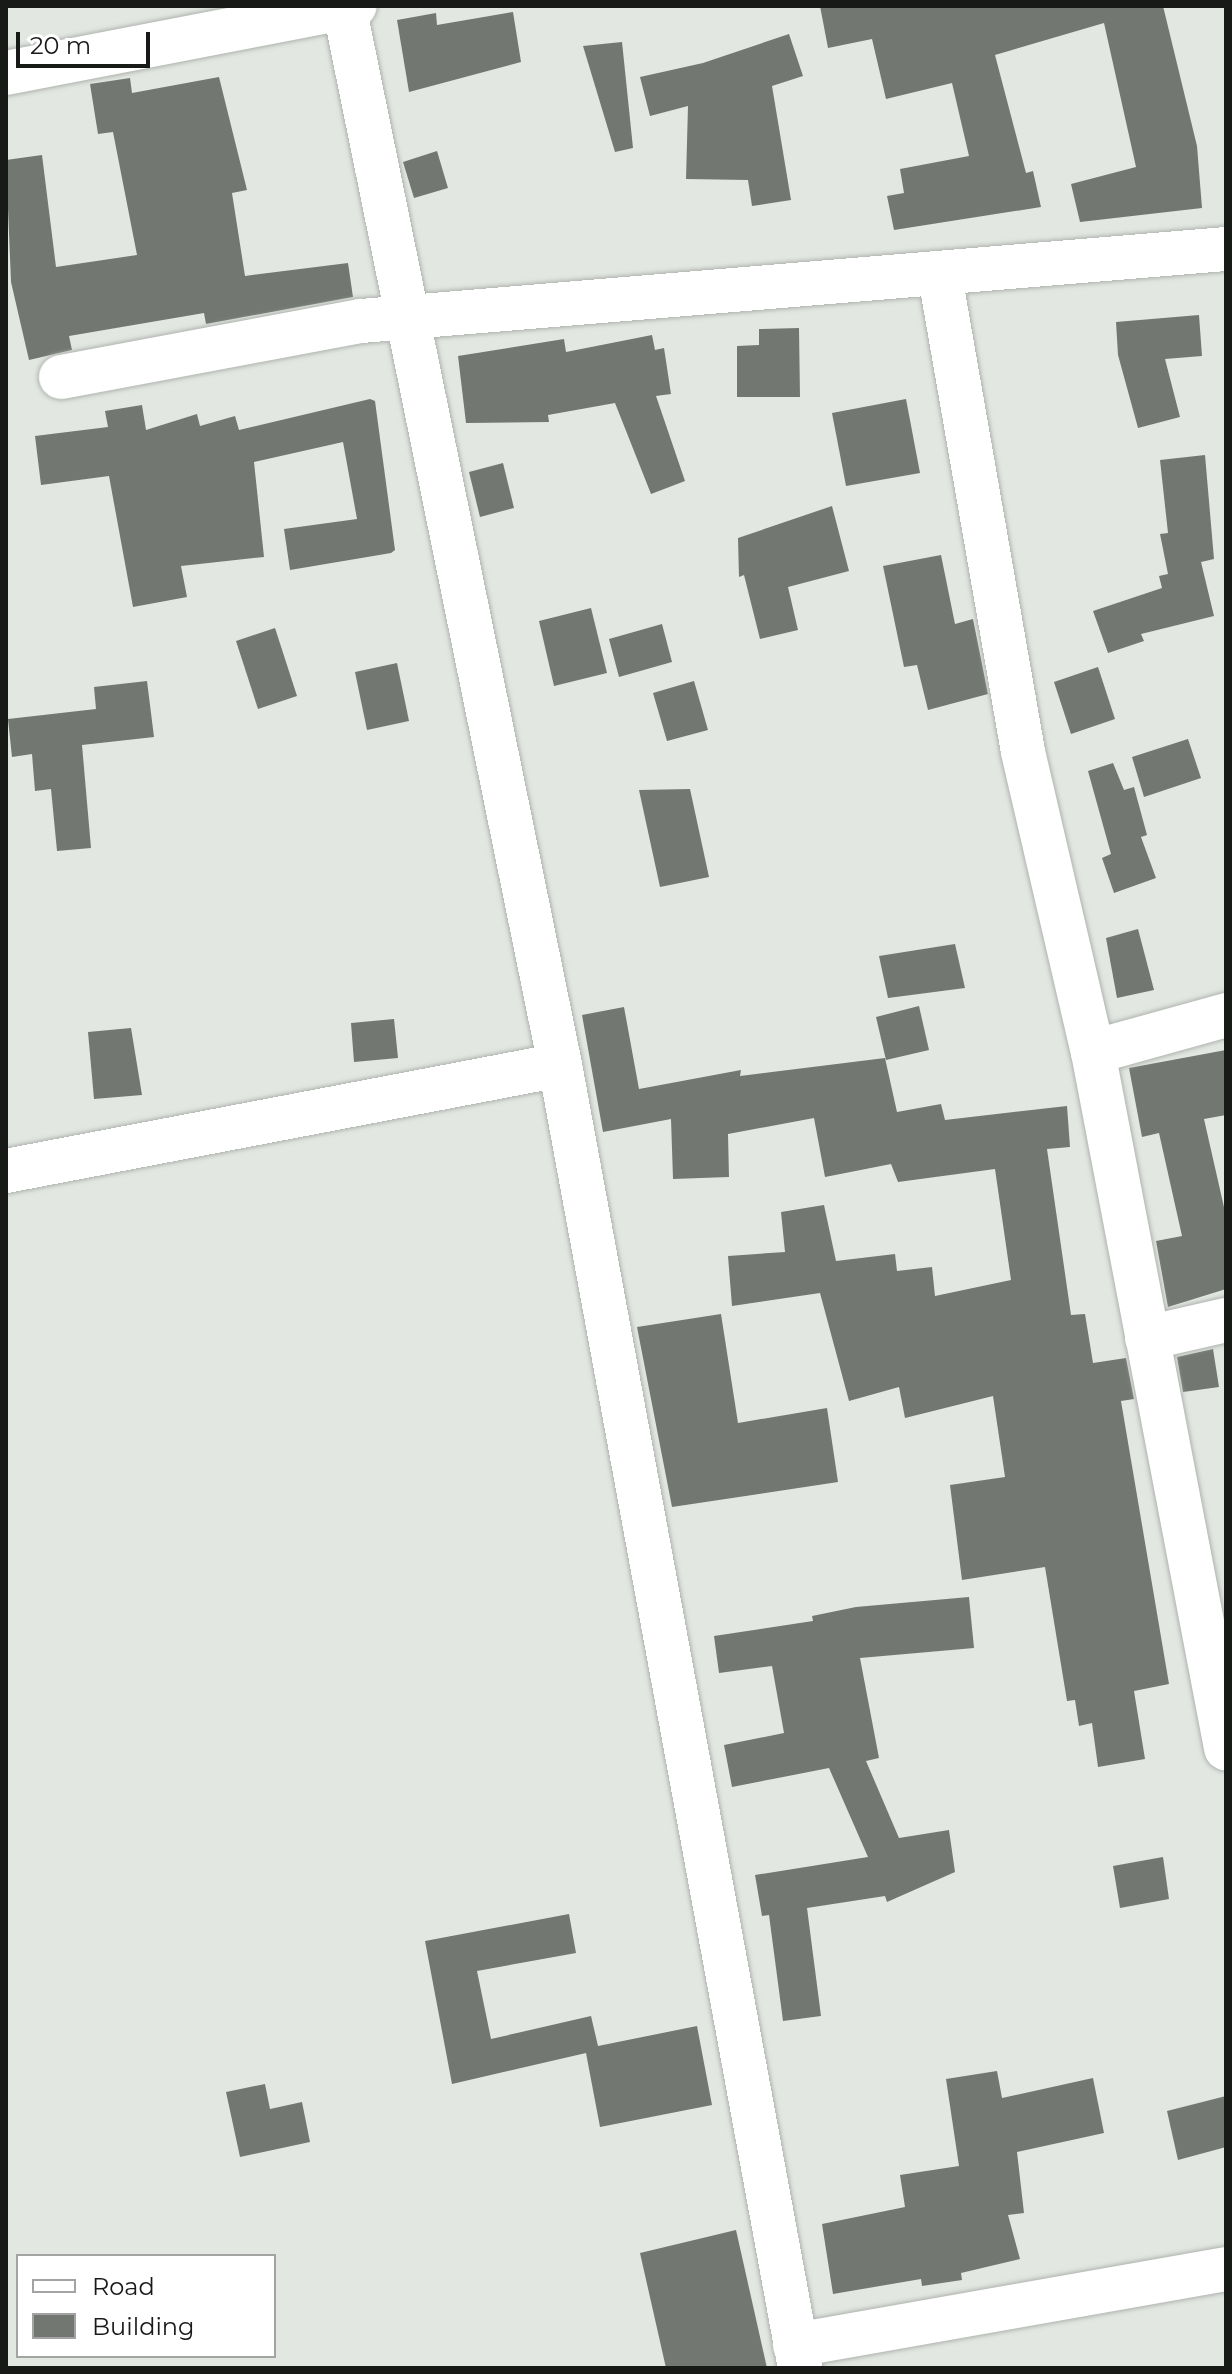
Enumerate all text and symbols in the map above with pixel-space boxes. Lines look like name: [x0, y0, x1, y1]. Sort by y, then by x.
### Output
scale bar: [20, 16, 154, 66]
text: 20 m: [30, 31, 91, 60]
legend: [16, 2254, 276, 2358]
text: Road: [92, 2272, 155, 2301]
text: Building: [92, 2312, 195, 2341]

